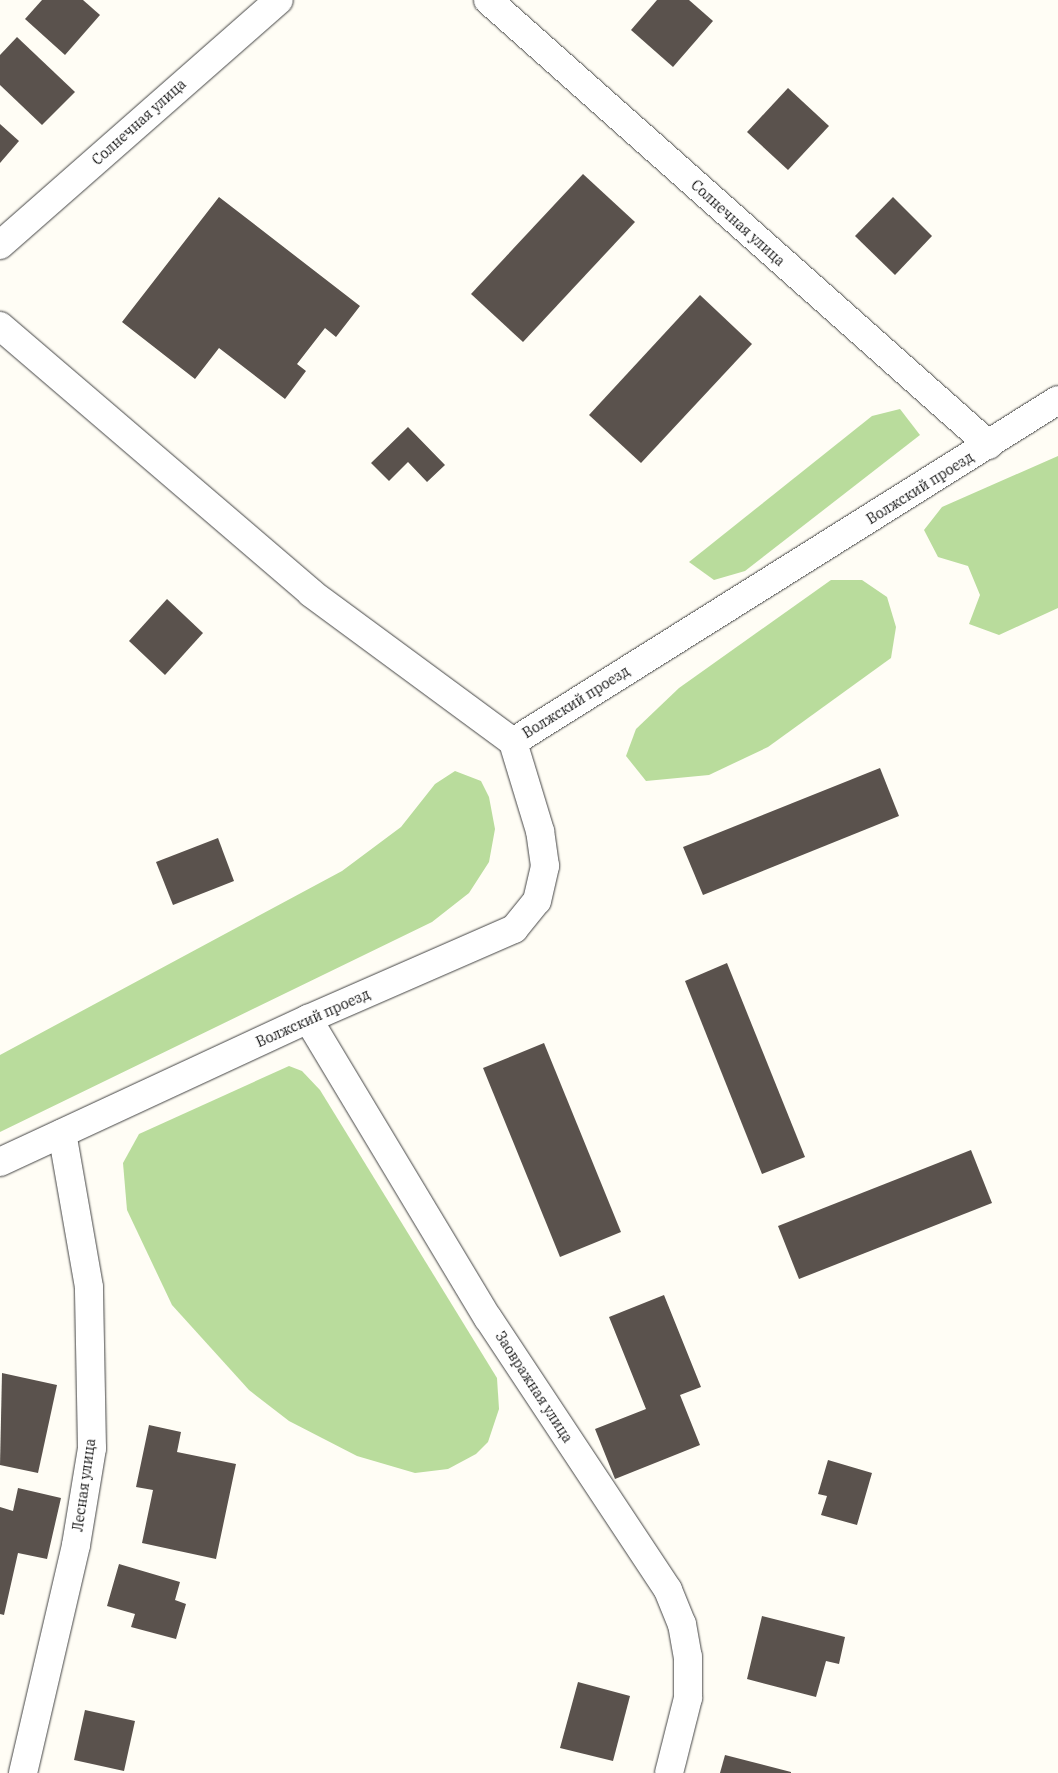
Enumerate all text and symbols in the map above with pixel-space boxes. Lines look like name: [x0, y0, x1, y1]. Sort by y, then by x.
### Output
street label: Солнечная улица: [89, 75, 189, 169]
street label: Солнечная улица: [688, 176, 788, 270]
street label: Волжский проезд: [863, 448, 977, 528]
street label: Волжский проезд: [519, 662, 633, 742]
street label: Волжский проезд: [253, 985, 373, 1051]
street label: Заовражная улица: [492, 1328, 576, 1446]
street label: Лесная улица: [69, 1437, 99, 1533]

